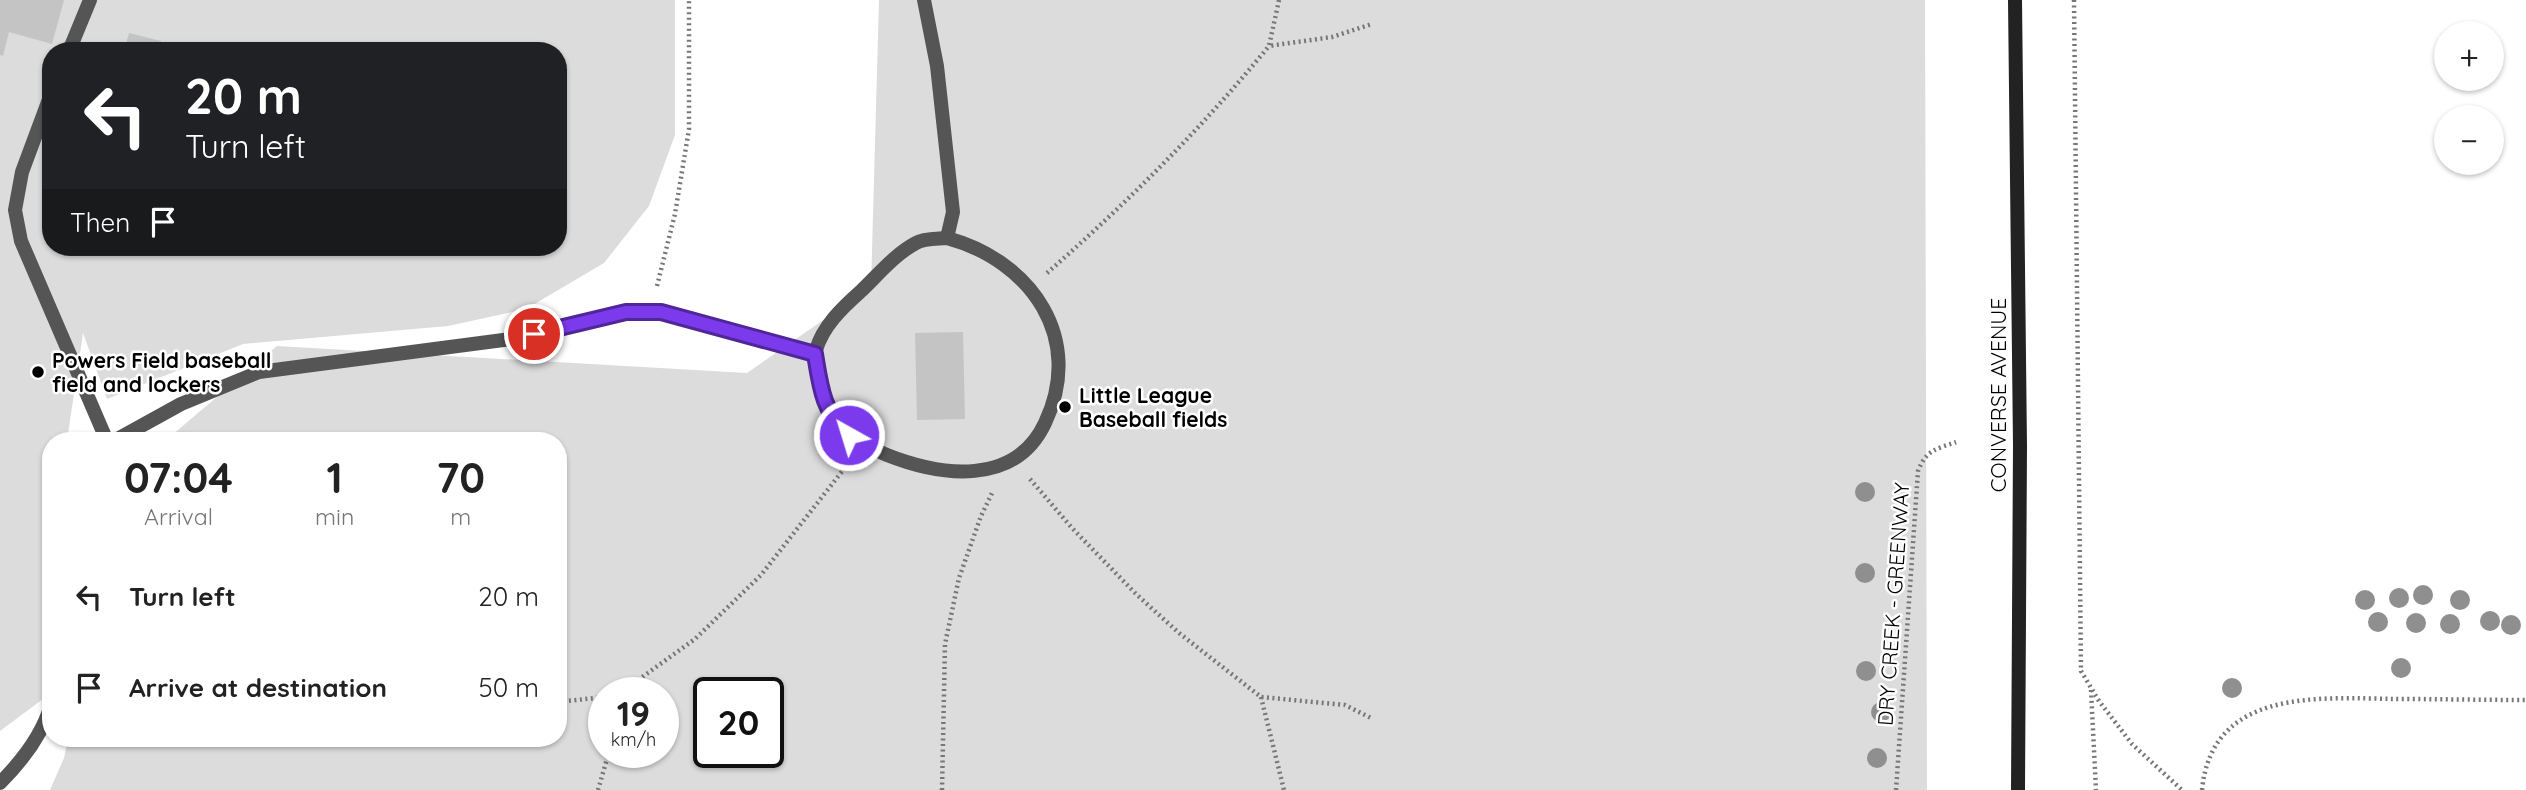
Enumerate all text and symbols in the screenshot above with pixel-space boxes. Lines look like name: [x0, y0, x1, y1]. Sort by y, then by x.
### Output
map controls: [2434, 21, 2504, 175]
button: +: [2434, 21, 2504, 91]
text: 20 m: [185, 65, 302, 126]
icon: left: [70, 70, 161, 161]
button: −: [2434, 105, 2504, 175]
text: Turn left: [185, 126, 306, 166]
icon: arrive: [144, 203, 182, 241]
text: Then: [70, 206, 130, 239]
street label: CONVERSE AVENUE: [1985, 298, 2011, 492]
pin: [504, 304, 564, 364]
icon: arrive: [515, 315, 553, 353]
place label: Powers Field baseball field and lockers: [52, 347, 271, 397]
marker: Powers Field baseball field and lockers: [30, 364, 46, 380]
place label: Little League Baseball fields: [1079, 382, 1227, 432]
position arrow: [812, 398, 886, 472]
marker: Little League Baseball fields: [1057, 399, 1073, 415]
text: 07:04: [124, 451, 233, 504]
text: 1: [326, 451, 343, 504]
text: 70: [436, 451, 485, 504]
street label: DRY CREEK - GREENWAY: [1872, 481, 1914, 726]
text: Arrival: [144, 502, 213, 531]
text: min: [315, 502, 354, 531]
text: m: [450, 502, 471, 531]
icon: left: [70, 578, 108, 616]
text: Turn left: [129, 580, 236, 613]
text: 20 m: [478, 580, 539, 613]
icon: arrive: [70, 669, 108, 707]
text: Arrive at destination: [129, 671, 387, 704]
text: 50 m: [479, 671, 539, 704]
speed limit sign: 20: [693, 677, 784, 768]
text: 19: [617, 691, 650, 735]
text: km/h: [611, 728, 656, 751]

